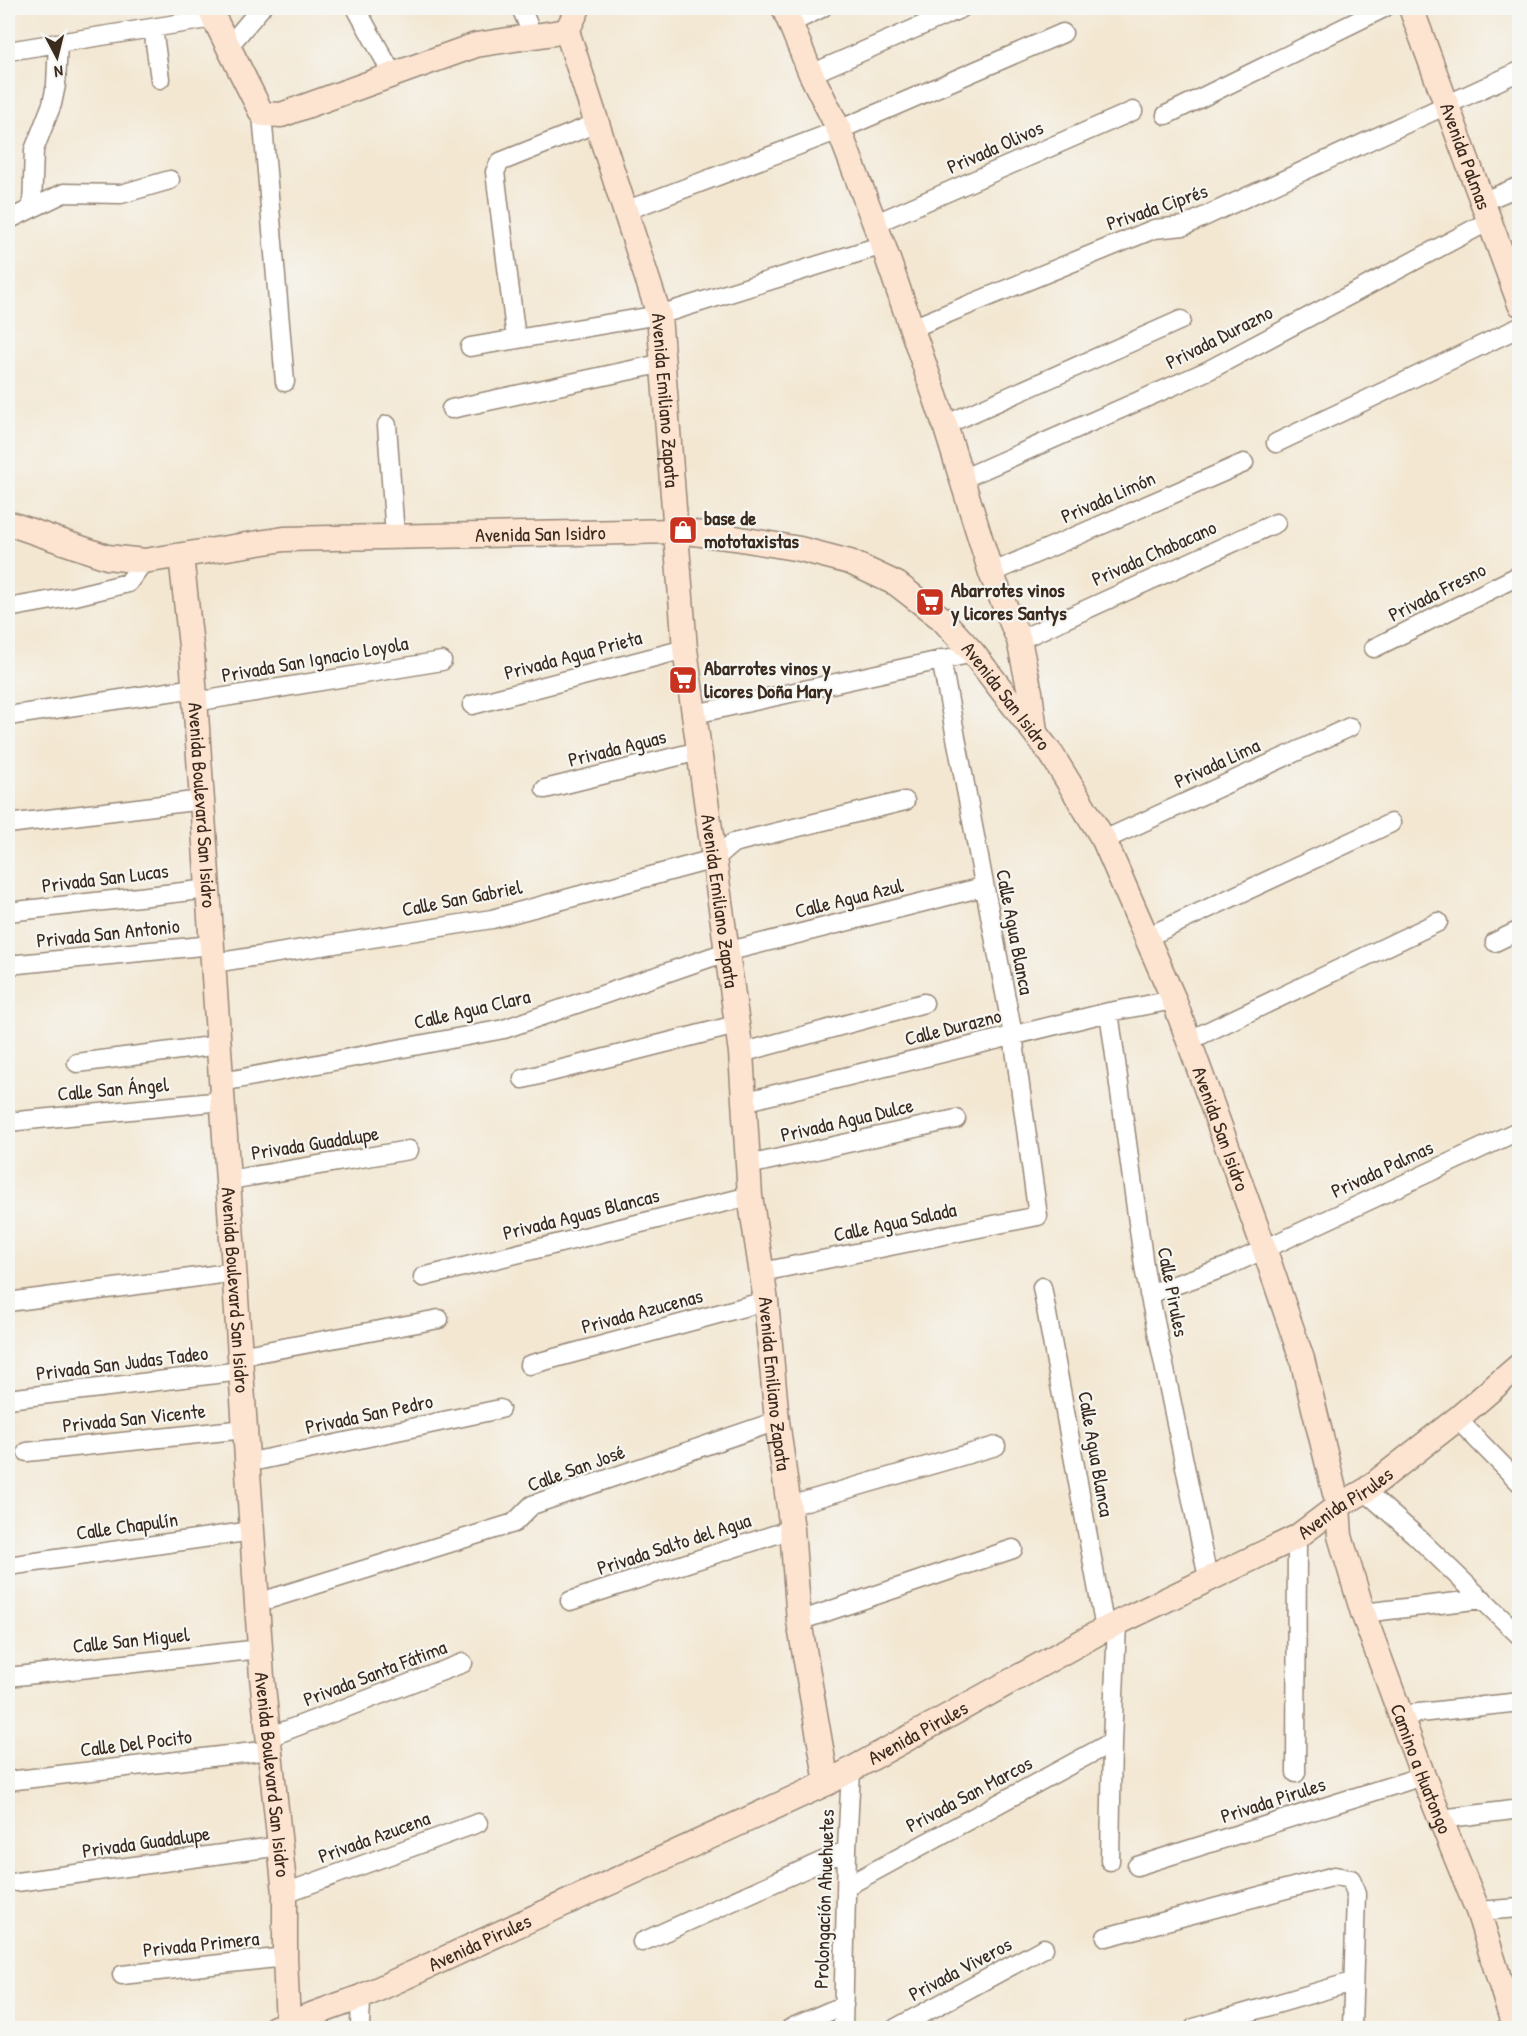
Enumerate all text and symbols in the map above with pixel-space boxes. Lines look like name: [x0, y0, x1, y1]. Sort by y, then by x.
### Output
north arrow: [27, 27, 87, 87]
text: N: [53, 60, 64, 83]
street label: Avenida Palmas: [1434, 99, 1498, 213]
street label: Privada Olivos: [942, 113, 1047, 180]
street label: Privada Ciprés: [1103, 177, 1211, 236]
street label: Privada Durazno: [1161, 298, 1277, 375]
street label: Avenida Emiliano Zapata: [646, 312, 686, 489]
street label: Privada Limón: [1056, 464, 1159, 529]
place label: base de mototaxistas: [704, 504, 799, 554]
street label: Privada Chabacano: [1087, 513, 1220, 592]
shop icon: base de mototaxistas: [667, 514, 699, 546]
street label: Avenida San Isidro: [475, 518, 606, 548]
street label: Privada Fresno: [1383, 555, 1490, 628]
place label: Abarrotes vinos y licores Santys: [950, 576, 1067, 627]
supermarket icon: Abarrotes vinos y licores Santys: [914, 586, 946, 618]
street label: Privada Agua Prieta: [501, 623, 645, 686]
street label: Privada San Ignacio Loyola: [219, 629, 411, 688]
street label: Avenida San Isidro: [956, 635, 1057, 756]
place label: Abarrotes vinos y licores Doña Mary: [704, 654, 833, 705]
supermarket icon: Abarrotes vinos y licores Doña Mary: [667, 664, 699, 696]
street label: Avenida Boulevard San Isidro: [182, 701, 223, 909]
street label: Privada Aguas: [565, 722, 669, 773]
street label: Privada Lima: [1170, 731, 1264, 794]
street label: Avenida Emiliano Zapata: [695, 812, 746, 990]
street label: Privada San Lucas: [40, 856, 170, 899]
street label: Calle Agua Blanca: [990, 867, 1041, 997]
street label: Calle Agua Azul: [792, 871, 907, 924]
street label: Calle San Gabriel: [400, 873, 525, 922]
street label: Privada San Antonio: [35, 912, 181, 953]
street label: Calle Agua Clara: [411, 982, 533, 1035]
street label: Calle Durazno: [902, 1001, 1004, 1052]
street label: Avenida San Isidro: [1186, 1063, 1256, 1195]
street label: Calle San Ángel: [56, 1070, 170, 1107]
street label: Privada Agua Dulce: [778, 1091, 916, 1148]
street label: Privada Guadalupe: [249, 1119, 381, 1166]
street label: Privada Palmas: [1326, 1133, 1438, 1204]
street label: Privada Aguas Blancas: [500, 1181, 662, 1246]
street label: Avenida Boulevard San Isidro: [215, 1186, 256, 1394]
street label: Calle Agua Salada: [831, 1195, 959, 1248]
street label: Calle Pirules: [1152, 1245, 1195, 1339]
street label: Privada Azucenas: [578, 1281, 706, 1340]
street label: Avenida Emiliano Zapata: [753, 1295, 798, 1473]
street label: Privada San Judas Tadeo: [34, 1339, 209, 1386]
street label: Privada San Pedro: [303, 1387, 435, 1440]
street label: Calle Agua Blanca: [1072, 1389, 1121, 1519]
street label: Privada San Vicente: [61, 1397, 207, 1438]
street label: Calle San José: [523, 1437, 628, 1498]
street label: Avenida Pirules: [1292, 1460, 1398, 1545]
street label: Calle Chapulín: [74, 1505, 180, 1546]
street label: Privada Salto del Agua: [594, 1506, 754, 1581]
street label: Calle San Miguel: [71, 1620, 191, 1659]
street label: Privada Santa Fátima: [299, 1633, 450, 1712]
street label: Avenida Boulevard San Isidro: [249, 1671, 297, 1878]
street label: Avenida Pirules: [863, 1694, 973, 1771]
street label: Camino a Huatongo: [1384, 1700, 1459, 1837]
street label: Calle Del Pocito: [79, 1722, 193, 1763]
street label: Privada San Marcos: [901, 1749, 1037, 1838]
street label: Privada Pirules: [1217, 1770, 1329, 1829]
street label: Privada Azucena: [314, 1804, 433, 1869]
street label: Prolongación Ahuehuetes: [807, 1809, 840, 1989]
street label: Privada Guadalupe: [80, 1819, 212, 1864]
street label: Avenida Pirules: [424, 1907, 536, 1977]
street label: Privada Primera: [141, 1924, 261, 1963]
street label: Privada Viveros: [904, 1930, 1016, 2007]

